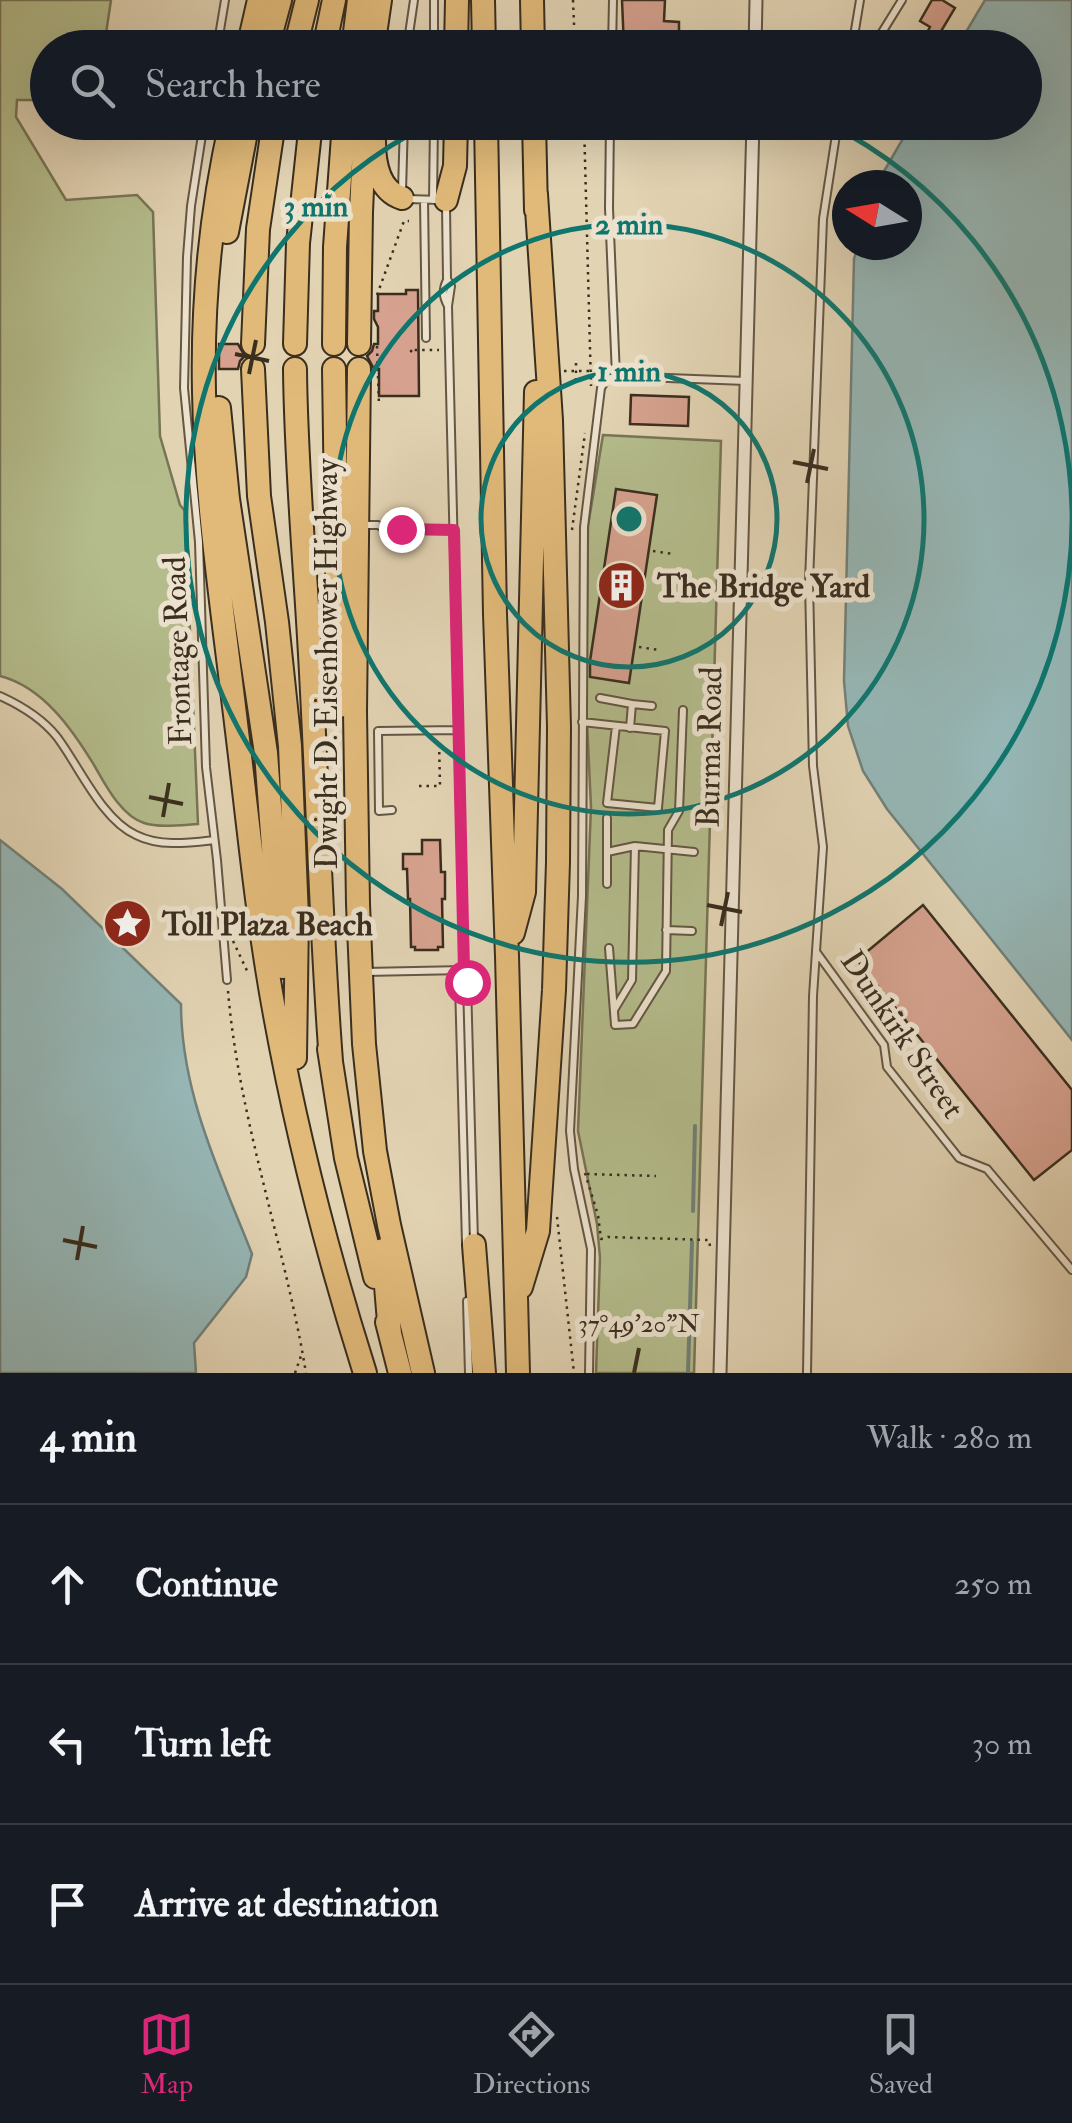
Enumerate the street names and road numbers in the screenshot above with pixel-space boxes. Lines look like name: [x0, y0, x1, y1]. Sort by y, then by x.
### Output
street label: Dwight D. Eisenhower Highway: [307, 458, 347, 870]
street label: Frontage Road: [155, 556, 201, 746]
street label: Burma Road: [689, 666, 731, 828]
street label: Dunkirk Street: [831, 943, 973, 1126]

